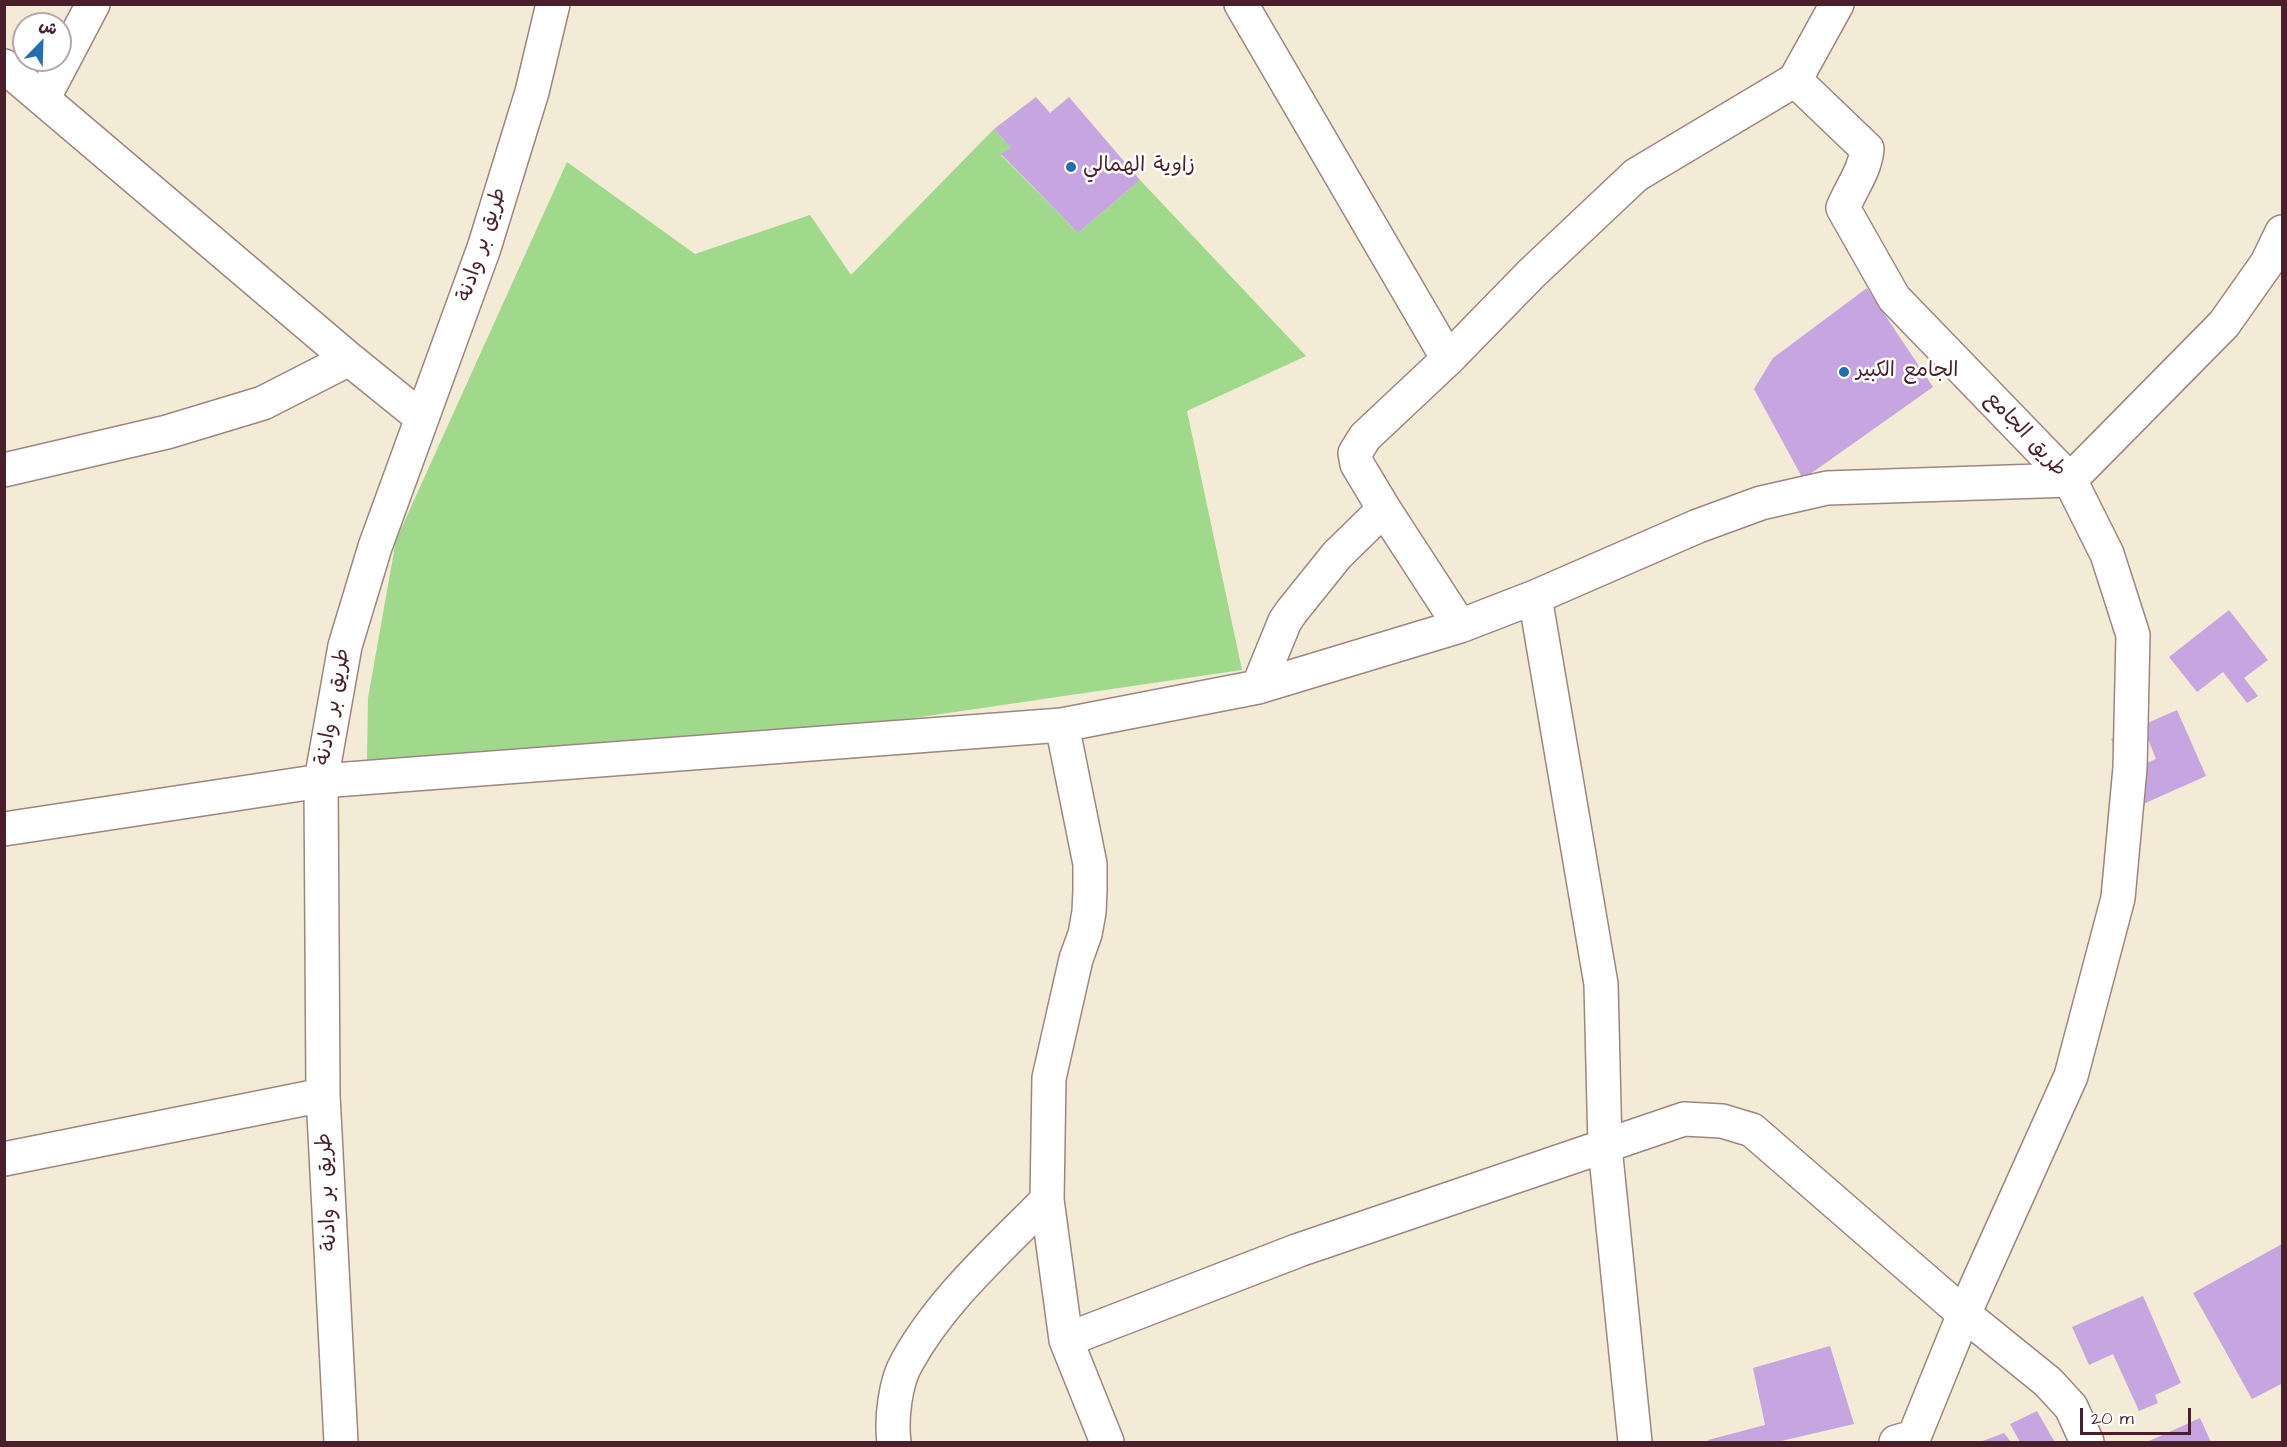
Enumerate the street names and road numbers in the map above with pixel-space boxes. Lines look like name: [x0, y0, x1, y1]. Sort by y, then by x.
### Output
street label: طريق بر وادنة: [453, 185, 513, 305]
street label: طريق الجامع: [1979, 387, 2071, 483]
street label: طريق بر وادنة: [311, 647, 357, 767]
street label: طريق بر وادنة: [312, 1132, 344, 1252]

